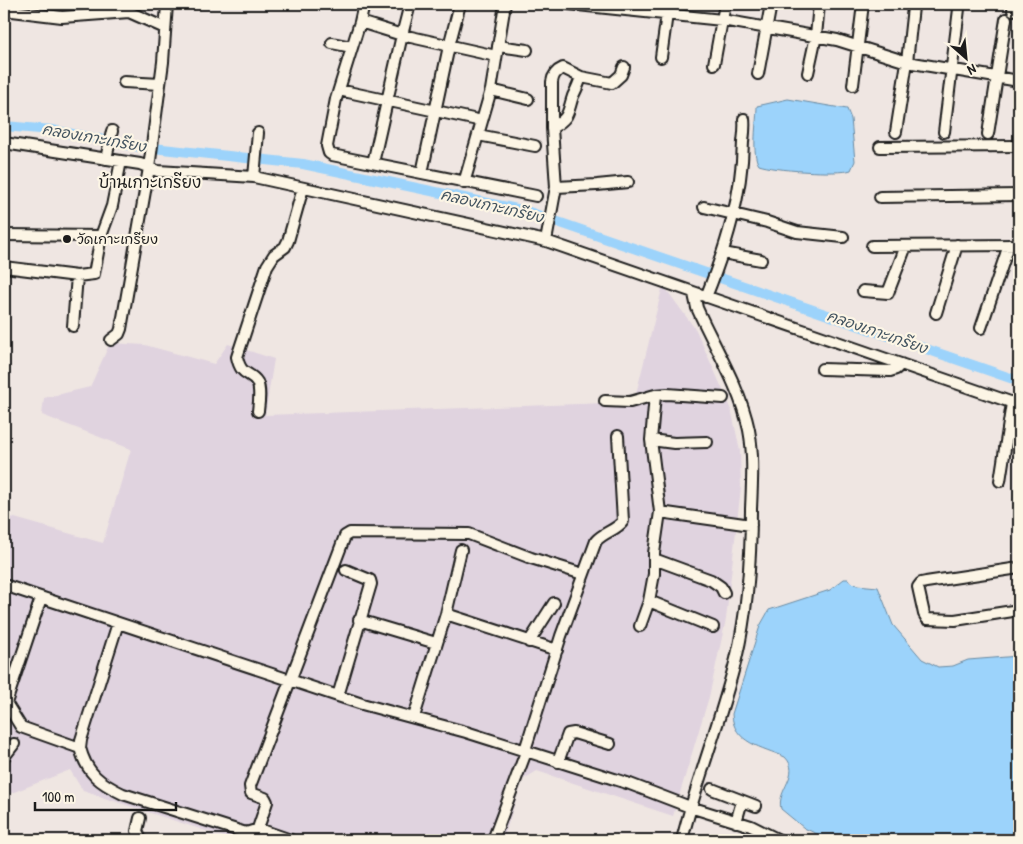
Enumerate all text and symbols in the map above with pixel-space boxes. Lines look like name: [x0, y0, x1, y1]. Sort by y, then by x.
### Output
north arrow: [940, 32, 990, 82]
text: N: [964, 60, 980, 80]
water label: คลองเกาะเกรียง: [41, 118, 149, 157]
district label: บ้านเกาะเกรียง: [99, 171, 201, 193]
water label: คลองเกาะเกรียง: [439, 184, 547, 228]
place label: วัดเกาะเกรียง: [77, 229, 158, 248]
marker: วัดเกาะเกรียง: [61, 233, 73, 245]
water label: คลองเกาะเกรียง: [824, 305, 931, 359]
scale bar: [35, 779, 176, 811]
text: 100 m: [42, 786, 75, 807]

